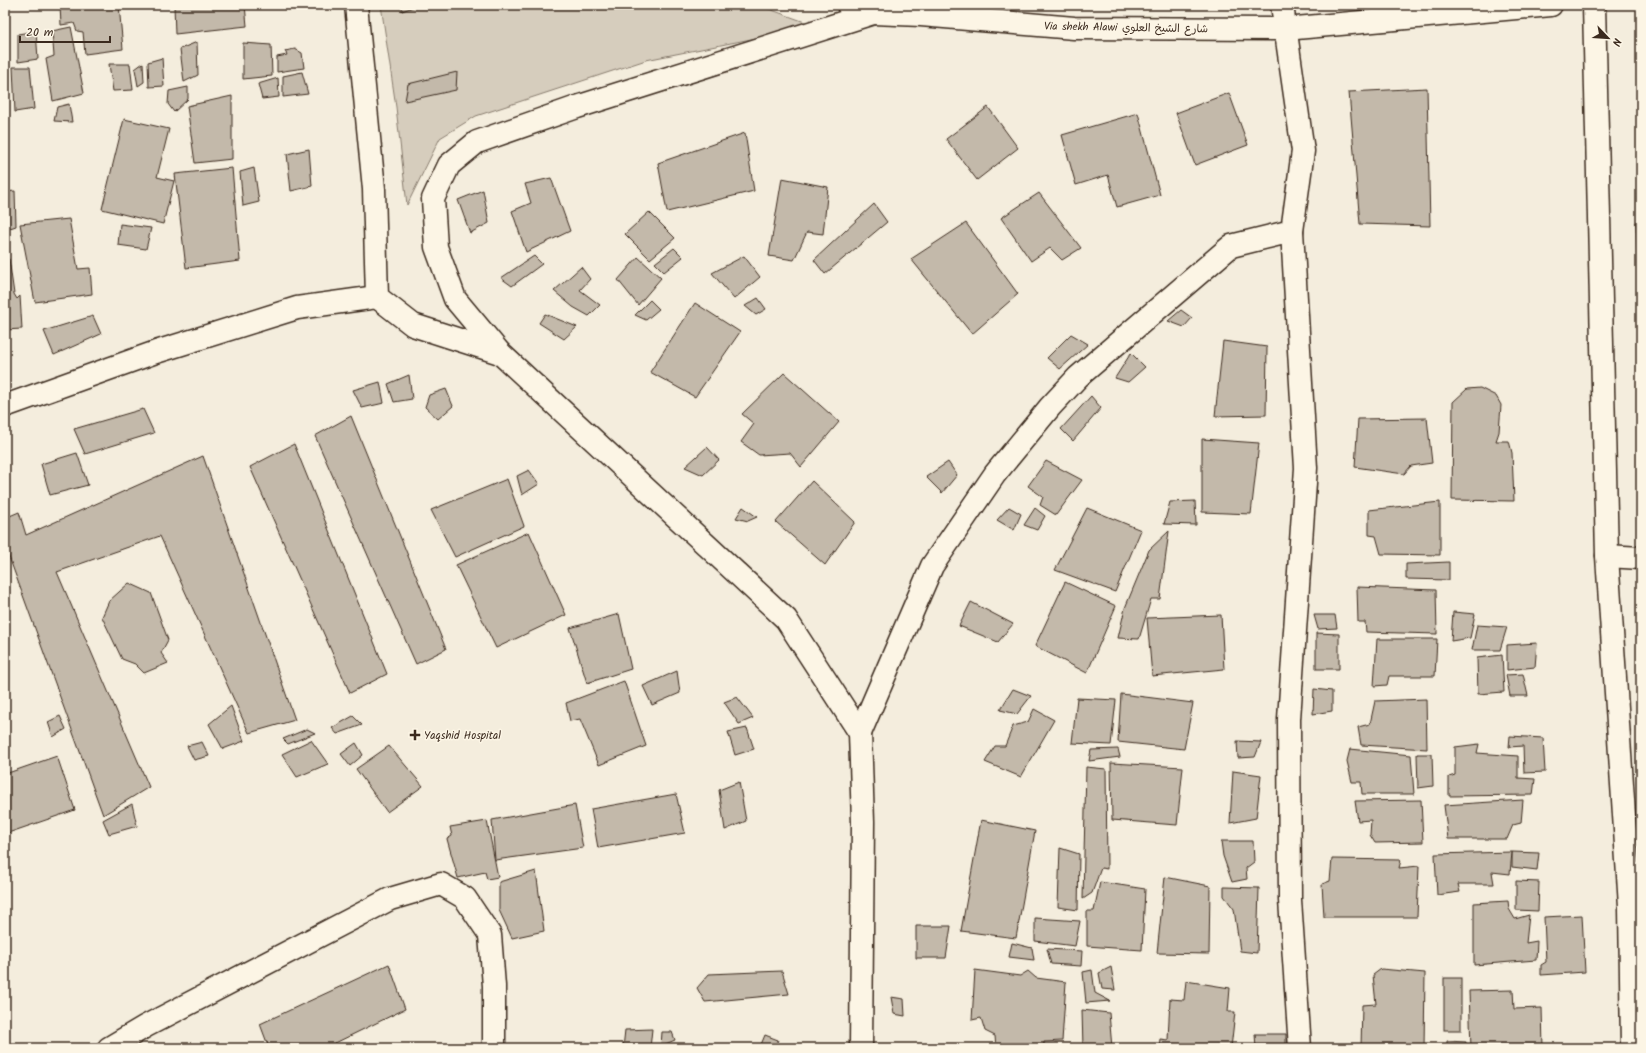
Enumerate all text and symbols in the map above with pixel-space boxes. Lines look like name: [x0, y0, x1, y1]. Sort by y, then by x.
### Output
scale bar: [20, 18, 110, 44]
street label: Via shekh Alawi شارع الشيخ العلوي: [1044, 18, 1208, 38]
north arrow: [1588, 18, 1628, 58]
text: 20 m: [26, 23, 54, 42]
text: N: [1607, 35, 1626, 49]
place label: Yaqshid Hospital: [424, 727, 501, 745]
marker: Yaqshid Hospital: [409, 729, 421, 741]

